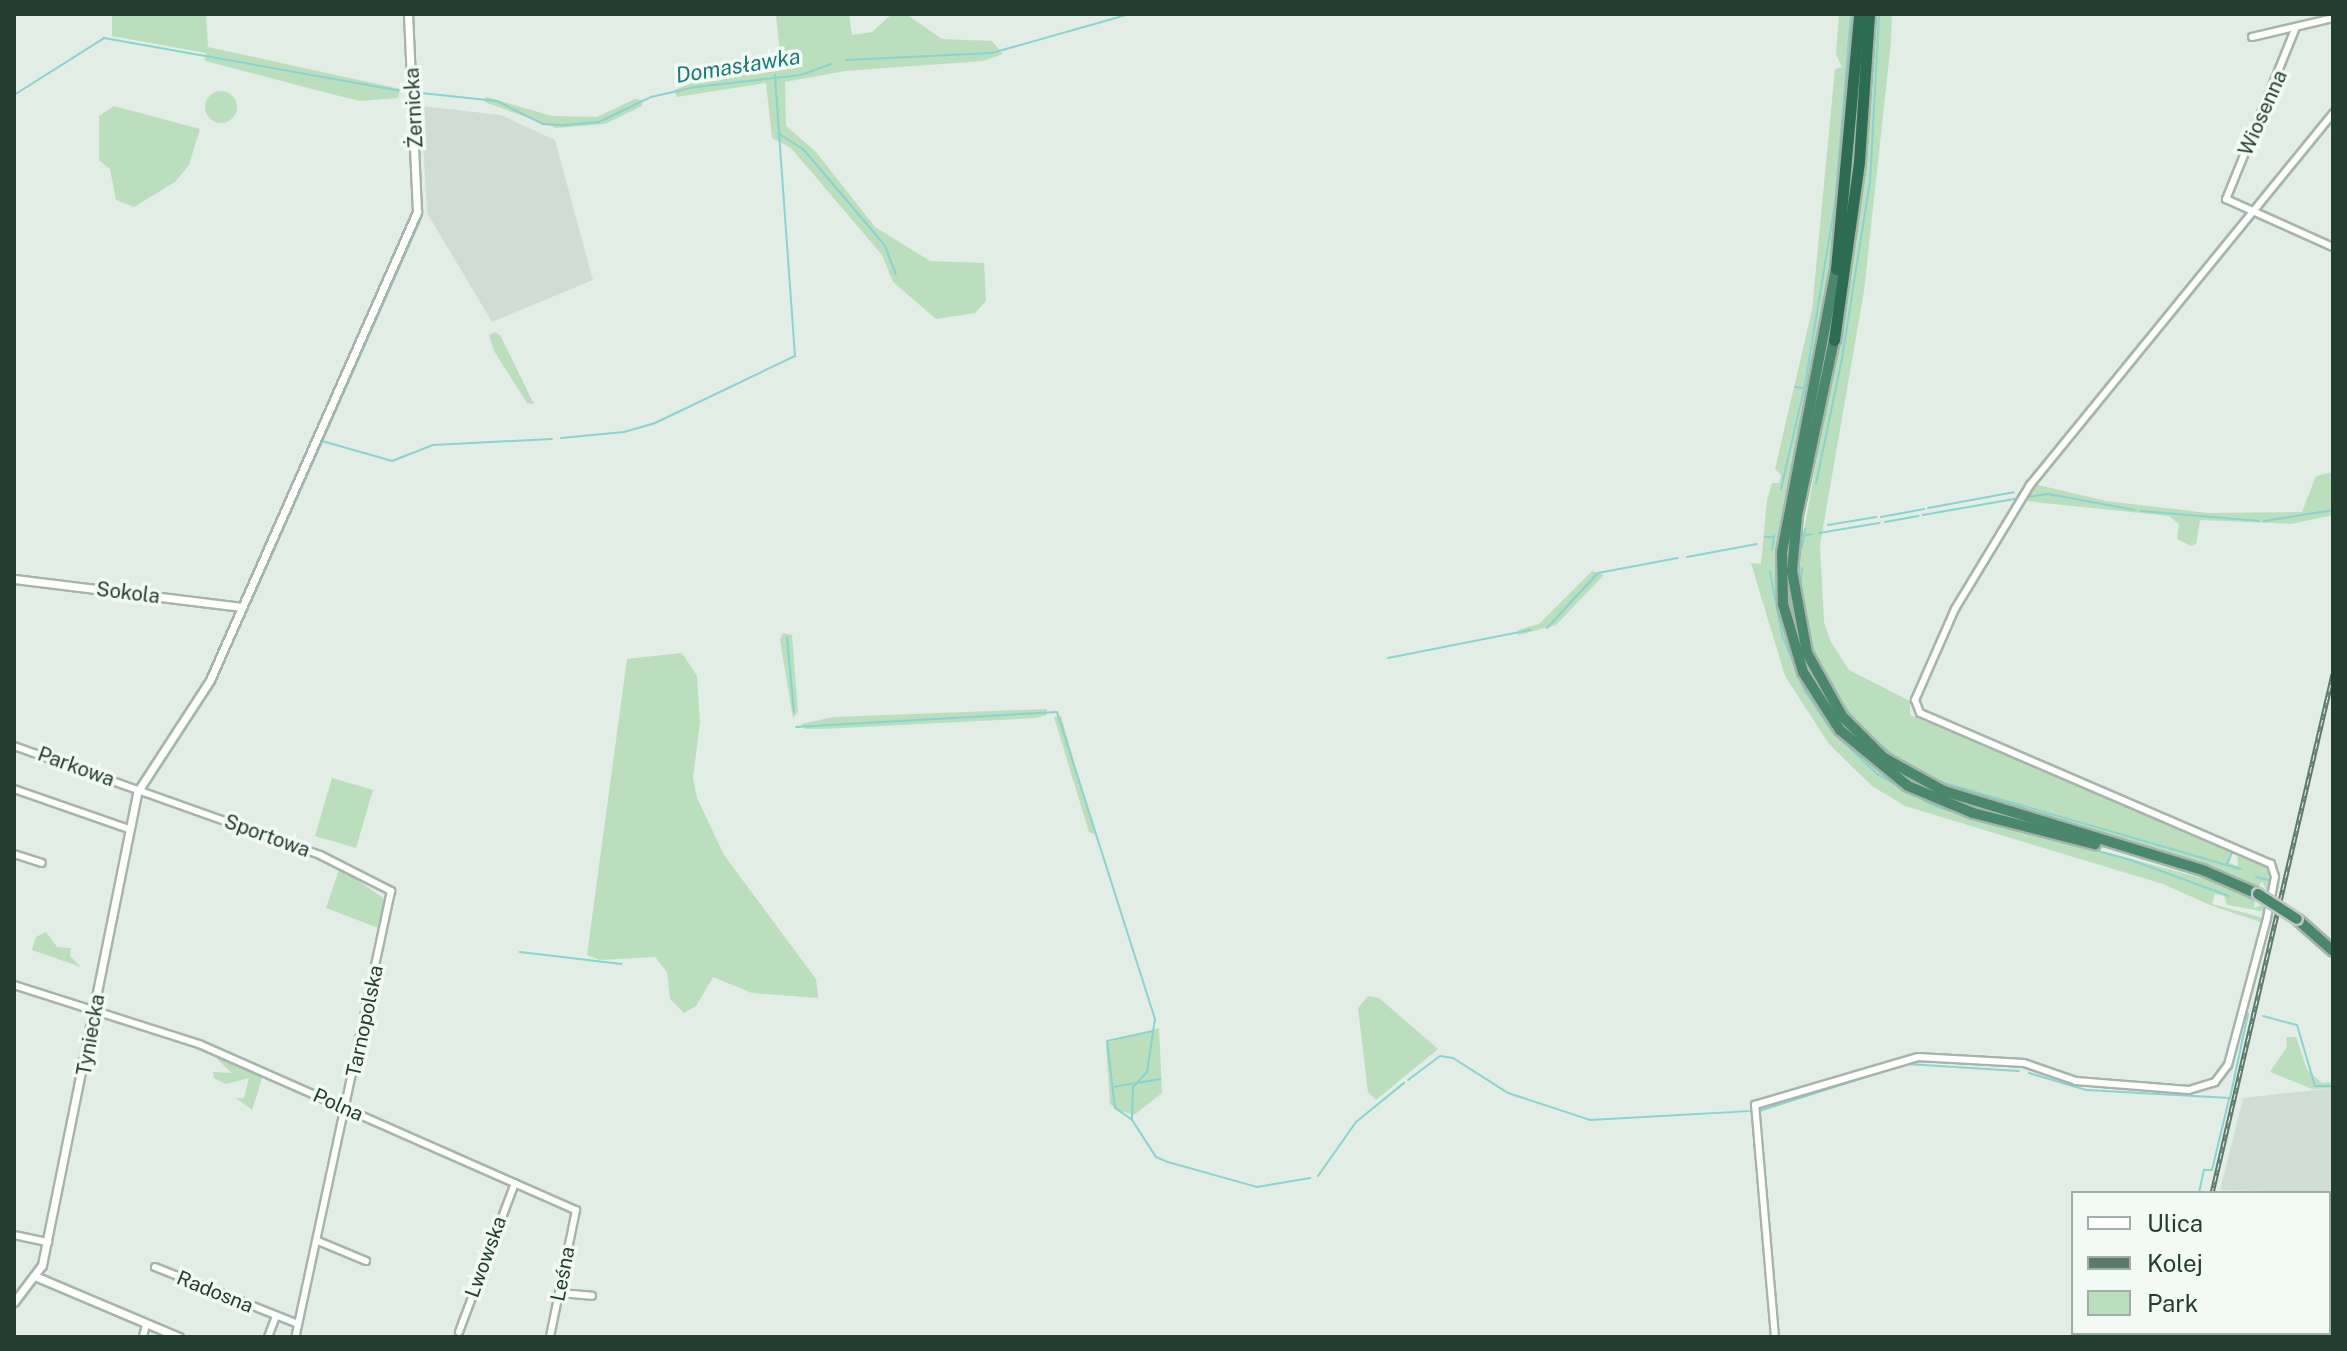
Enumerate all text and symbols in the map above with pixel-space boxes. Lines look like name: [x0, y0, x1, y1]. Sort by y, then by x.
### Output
water label: Domasławka: [674, 43, 802, 89]
street label: Żernicka: [400, 67, 428, 149]
street label: Wiosenna: [2234, 67, 2292, 159]
street label: Sokola: [95, 577, 161, 609]
street label: Parkowa: [34, 742, 118, 792]
street label: Sportowa: [221, 809, 313, 863]
street label: Tarnopolska: [341, 963, 389, 1079]
street label: Tyniecka: [72, 992, 110, 1078]
street label: Polna: [309, 1083, 367, 1127]
legend: [2071, 1191, 2331, 1335]
text: Ulica: [2147, 1209, 2203, 1237]
street label: Lwowska: [460, 1213, 512, 1301]
street label: Leśna: [546, 1245, 580, 1303]
text: Kolej: [2147, 1249, 2203, 1277]
street label: Radosna: [173, 1266, 257, 1318]
text: Park: [2147, 1289, 2198, 1317]

